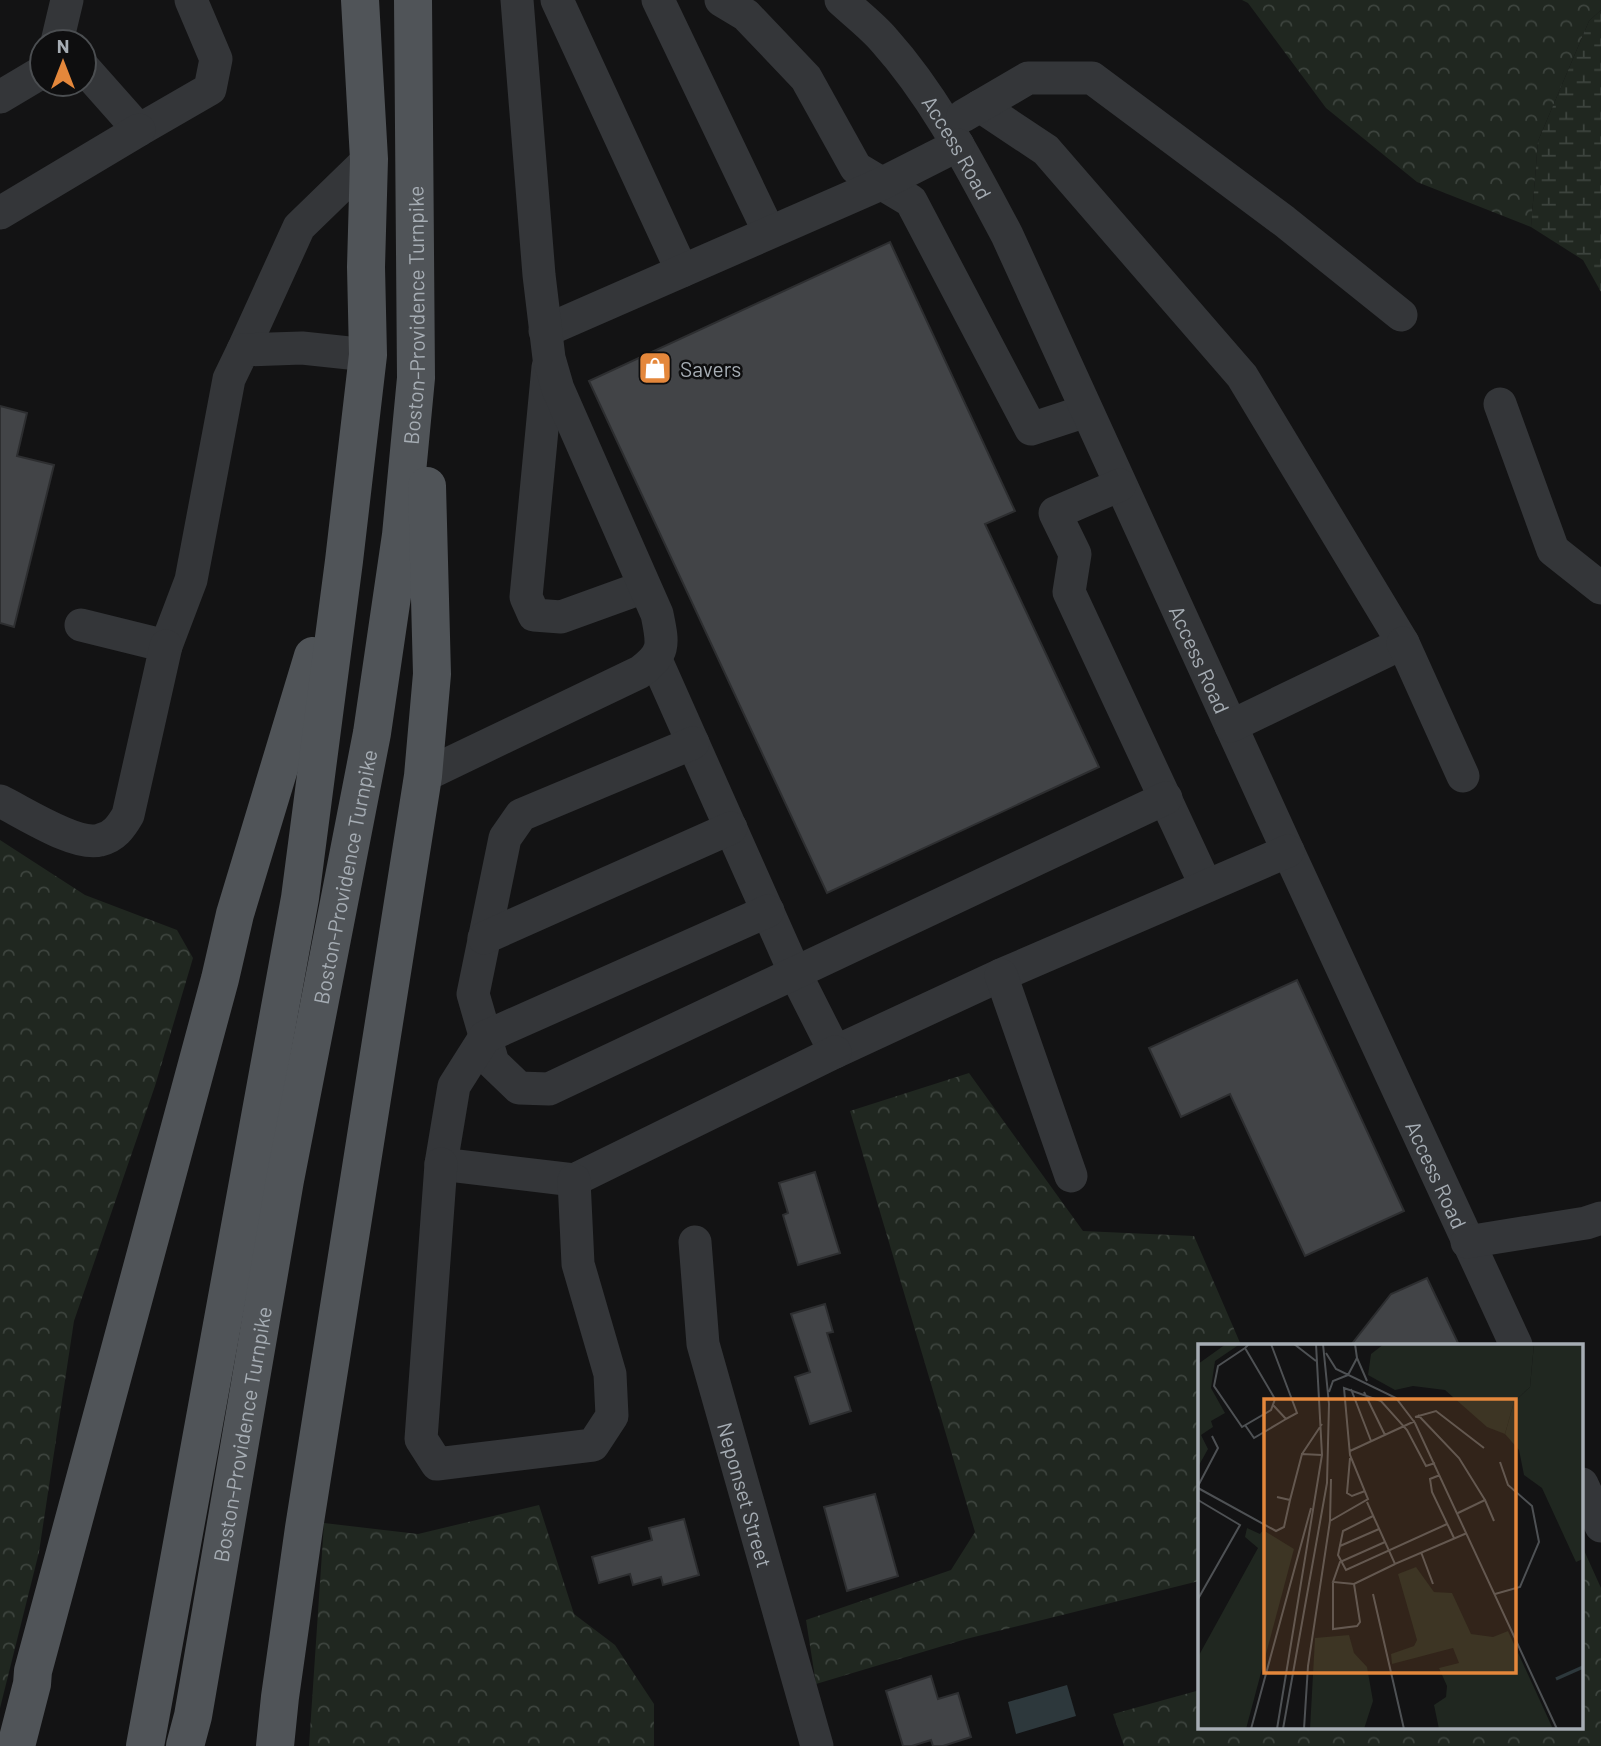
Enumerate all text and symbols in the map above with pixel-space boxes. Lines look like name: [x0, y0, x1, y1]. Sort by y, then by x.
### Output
north arrow: [28, 28, 98, 98]
text: N: [57, 34, 69, 57]
street label: Access Road: [918, 90, 998, 203]
street label: Boston-Providence Turnpike: [397, 185, 429, 446]
shop icon: Savers: [636, 349, 674, 387]
place label: Savers: [680, 356, 741, 381]
street label: Access Road: [1165, 601, 1236, 717]
street label: Boston-Providence Turnpike: [307, 747, 381, 1006]
street label: Access Road: [1402, 1116, 1473, 1232]
street label: Boston-Providence Turnpike: [207, 1304, 276, 1564]
inset map: [1198, 1344, 1584, 1728]
street label: Neponset Street: [713, 1419, 778, 1570]

